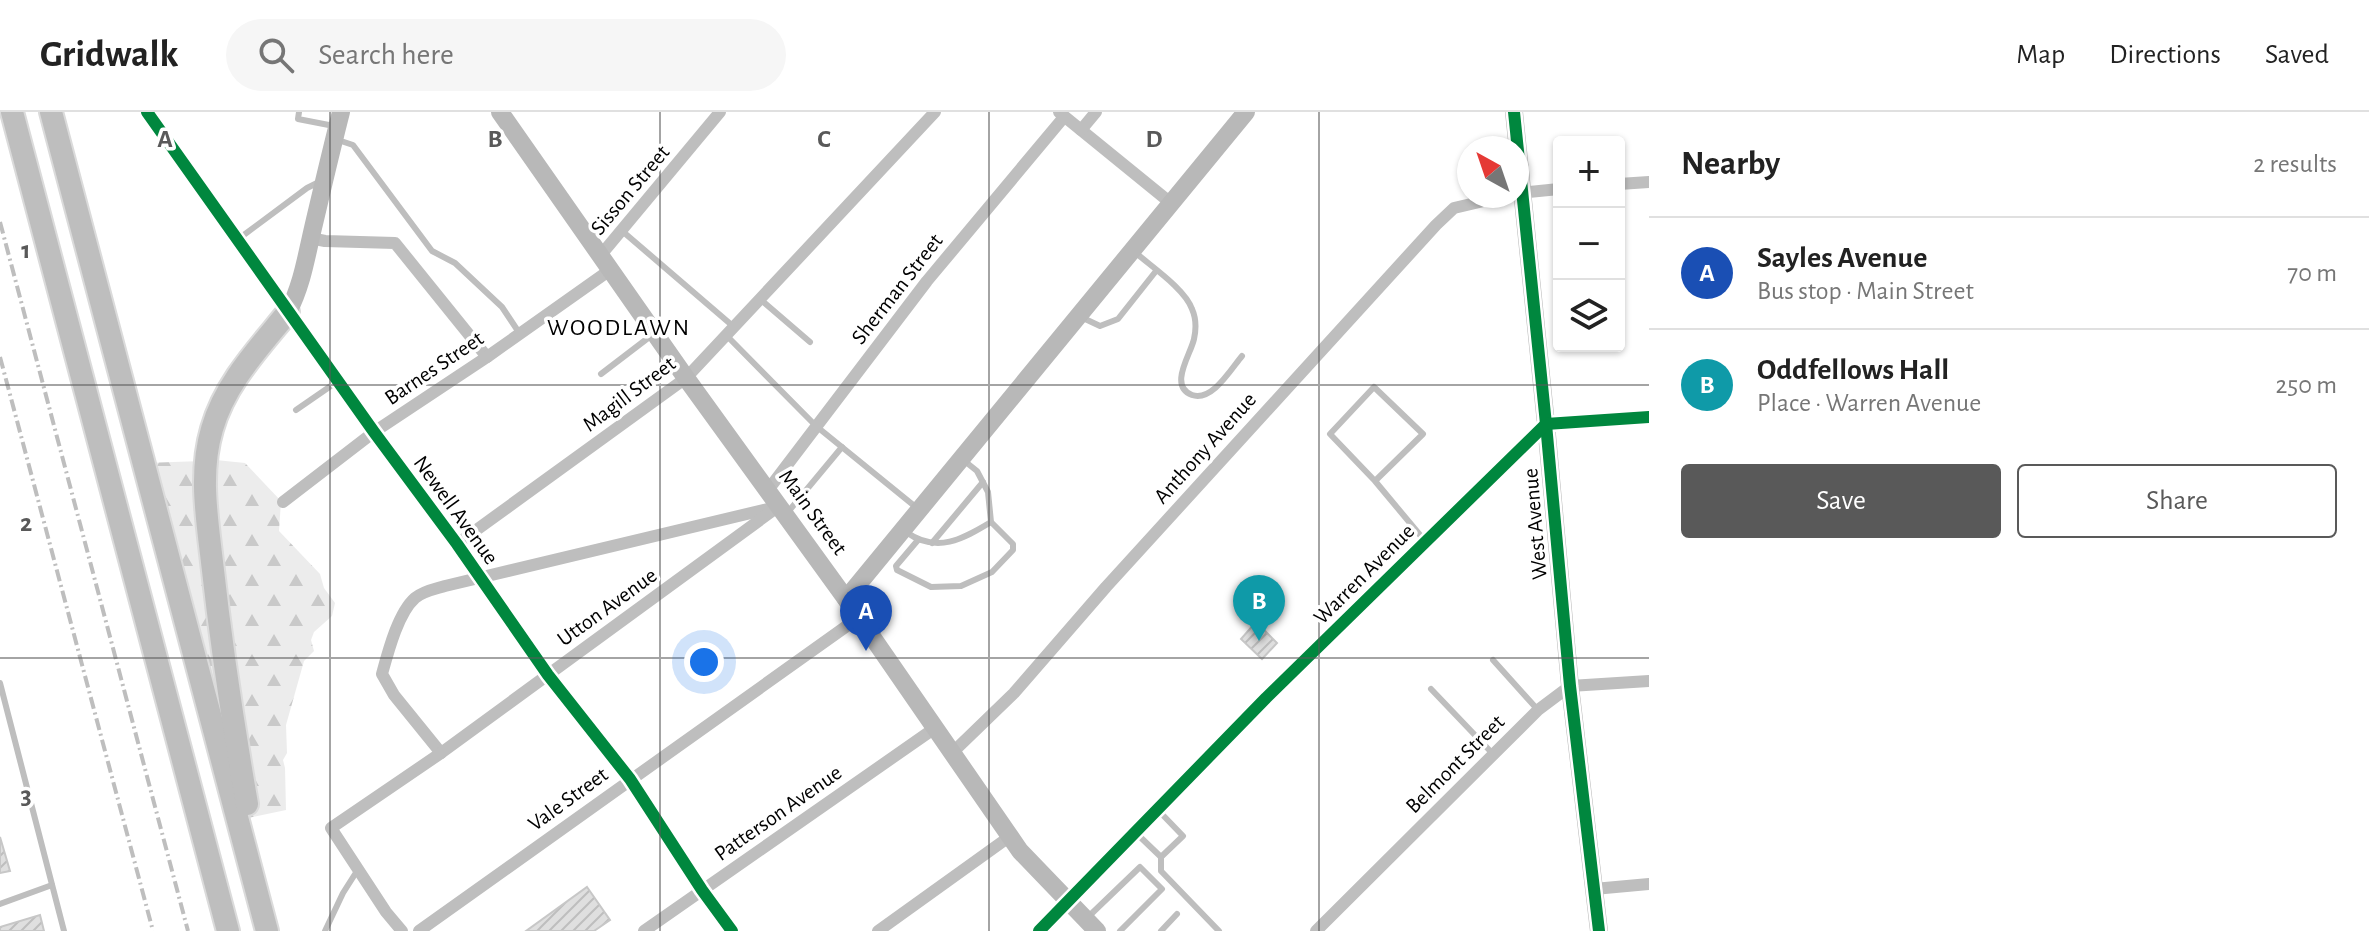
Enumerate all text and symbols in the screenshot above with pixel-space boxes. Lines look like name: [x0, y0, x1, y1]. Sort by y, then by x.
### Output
search box: [226, 19, 786, 91]
icon: search: [254, 33, 298, 77]
text: Gridwalk: [40, 36, 178, 74]
text: Search here: [318, 40, 454, 70]
text: Map: [2016, 41, 2065, 69]
text: Directions: [2109, 41, 2221, 69]
text: Saved: [2265, 41, 2329, 69]
text: A: [157, 126, 173, 152]
text: B: [487, 126, 503, 152]
text: C: [817, 126, 831, 152]
text: D: [1145, 126, 1163, 152]
north arrow: [1457, 136, 1529, 208]
map controls: [1553, 136, 1625, 352]
button: +: [1553, 136, 1625, 208]
street label: Sisson Street: [586, 141, 674, 239]
text: Nearby: [1681, 147, 1780, 181]
text: 2 results: [2253, 151, 2337, 177]
button: −: [1553, 208, 1625, 280]
street label: Sherman Street: [847, 230, 947, 348]
text: 1: [21, 237, 31, 263]
text: Sayles Avenue: [1757, 243, 1927, 273]
text: A: [1699, 260, 1715, 286]
text: 70 m: [2287, 260, 2337, 286]
text: Bus stop · Main Street: [1757, 278, 1974, 304]
button: layers: [1553, 280, 1625, 352]
district label: WOODLAWN: [547, 316, 691, 340]
street label: Barnes Street: [381, 327, 487, 409]
street label: Magill Street: [579, 352, 679, 436]
text: Oddfellows Hall: [1757, 355, 1949, 385]
text: B: [1699, 372, 1715, 398]
text: 250 m: [2275, 372, 2337, 398]
street label: Anthony Avenue: [1150, 388, 1260, 508]
text: Place · Warren Avenue: [1757, 390, 1981, 416]
street label: Newell Avenue: [409, 452, 503, 568]
button: Save: [1681, 464, 2001, 538]
button: Share: [2017, 464, 2337, 538]
street label: Main Street: [775, 465, 851, 559]
street label: West Avenue: [1519, 467, 1551, 581]
text: 2: [20, 510, 32, 536]
street label: Warren Avenue: [1310, 520, 1418, 628]
street label: Utton Avenue: [553, 564, 661, 650]
pin: B: [1233, 575, 1285, 641]
pin: A: [840, 585, 892, 651]
your location: [684, 642, 724, 682]
street label: Belmont Street: [1402, 711, 1508, 817]
street label: Patterson Avenue: [710, 761, 846, 865]
street label: Vale Street: [524, 763, 612, 835]
text: 3: [20, 783, 32, 809]

